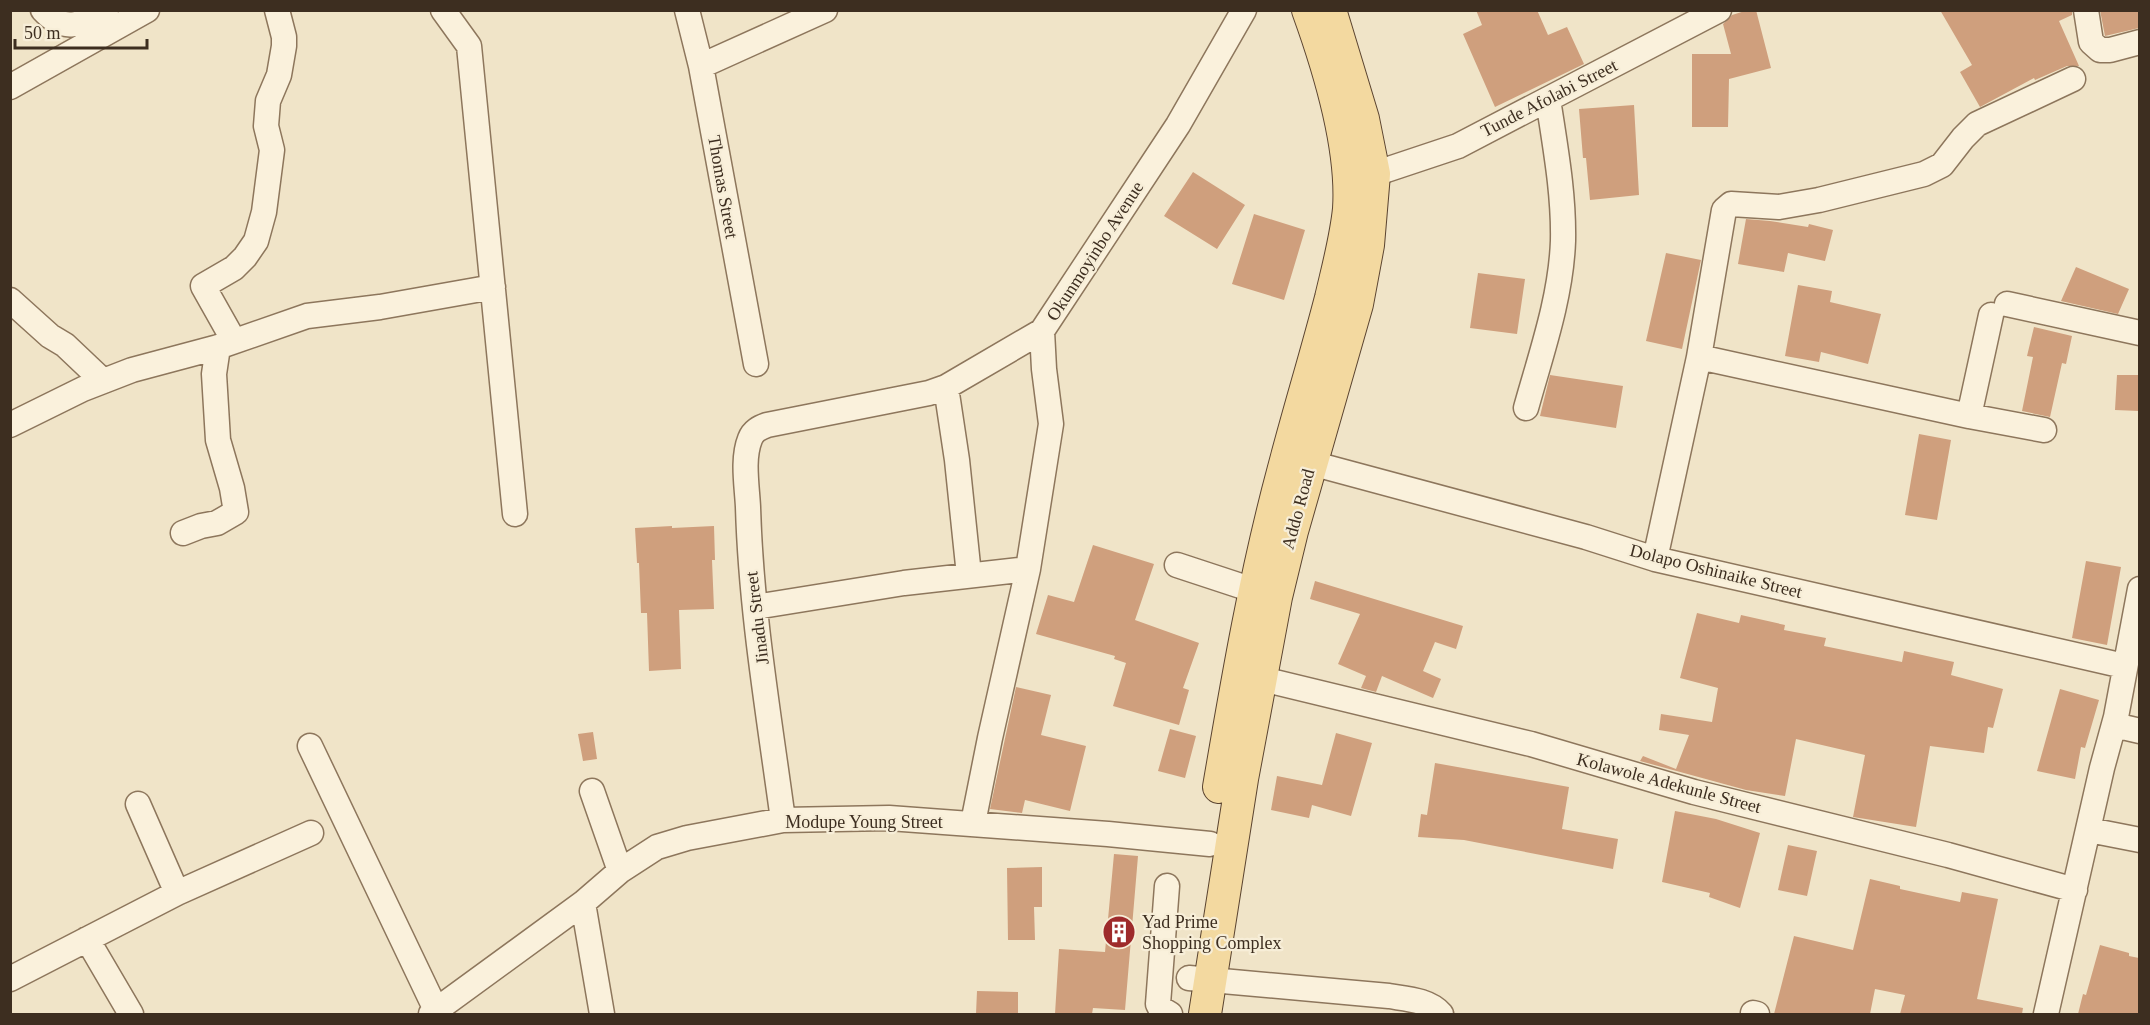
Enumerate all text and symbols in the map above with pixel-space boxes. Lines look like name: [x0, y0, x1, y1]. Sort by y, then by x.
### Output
scale bar: [15, 12, 147, 50]
text: 50 m: [24, 23, 61, 43]
street label: Tunde Afolabi Street: [1477, 55, 1621, 141]
street label: Thomas Street: [704, 134, 742, 240]
street label: Okunmoyinbo Avenue: [1042, 178, 1148, 324]
street label: Addo Road: [1278, 467, 1318, 551]
street label: Dolapo Oshinaike Street: [1628, 540, 1804, 602]
street label: Jinadu Street: [741, 570, 773, 666]
street label: Kolawole Adekunle Street: [1575, 749, 1763, 817]
street label: Modupe Young Street: [785, 812, 943, 832]
place label: Yad Prime Shopping Complex: [1142, 912, 1282, 953]
building icon: Yad Prime Shopping Complex: [1101, 914, 1137, 950]

